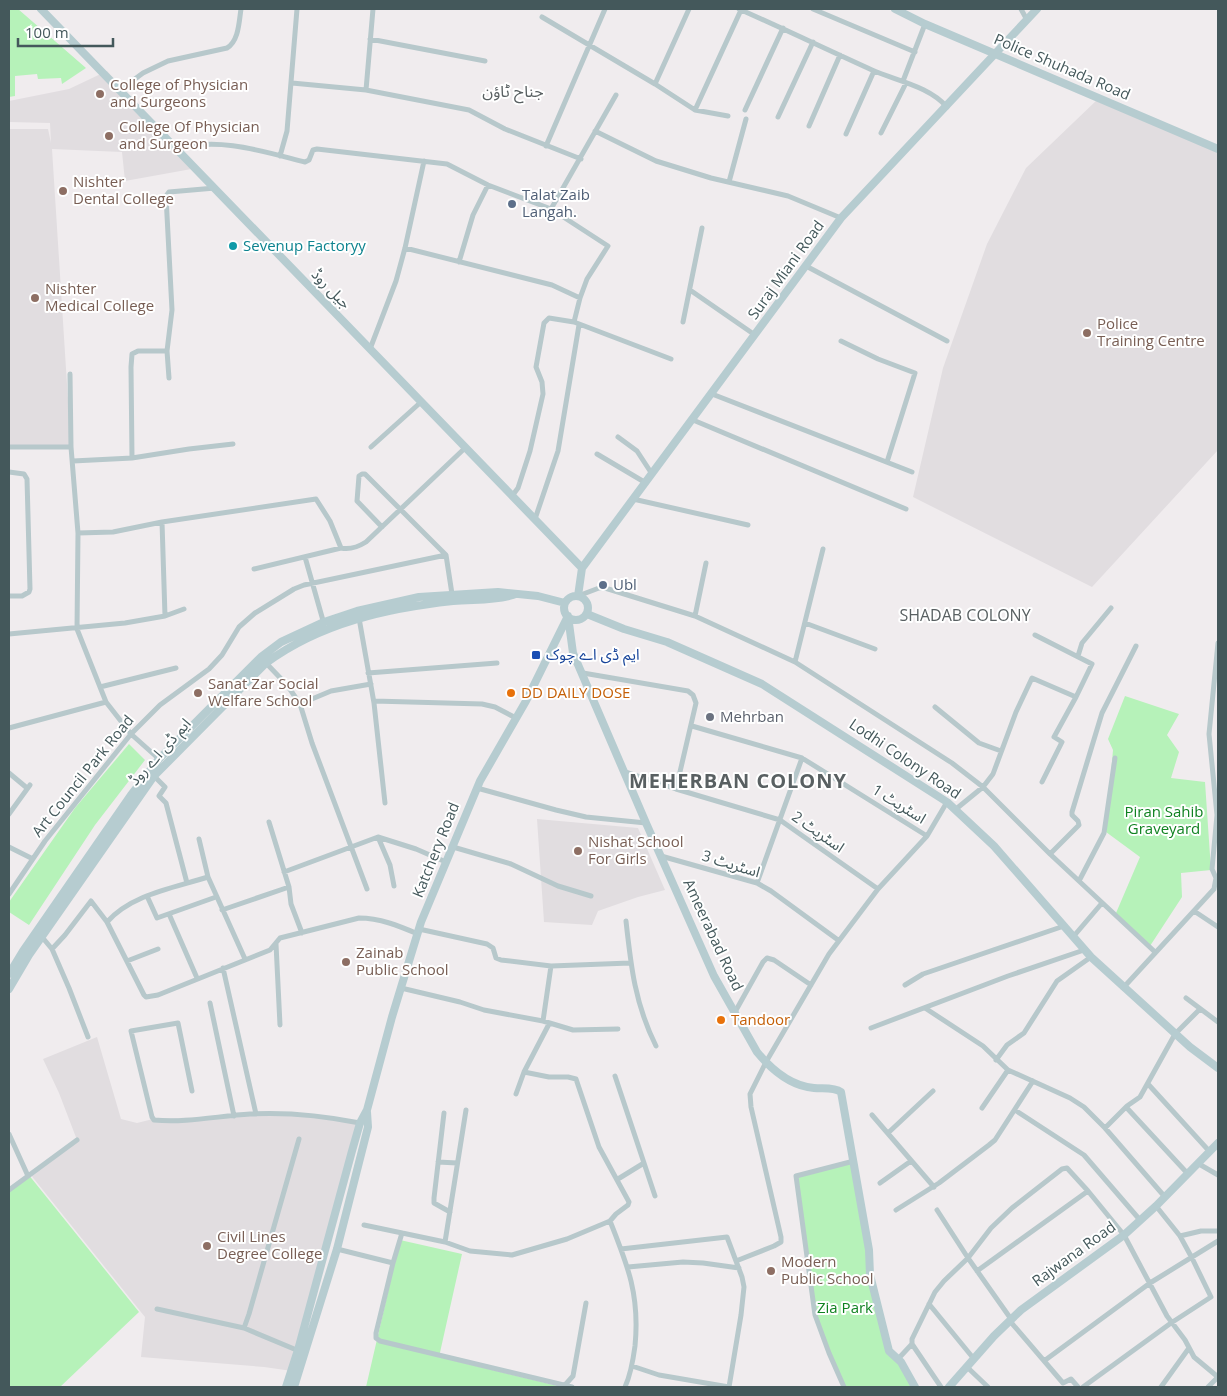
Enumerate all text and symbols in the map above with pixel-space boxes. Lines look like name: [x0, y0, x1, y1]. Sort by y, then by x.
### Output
scale bar: [18, 15, 112, 47]
text: 100 m: [25, 22, 69, 42]
street label: Police Shuhada Road: [991, 28, 1134, 104]
place label: College of Physician and Surgeons: [110, 74, 248, 111]
district label: جناح ٹاؤن: [482, 80, 544, 104]
marker: College of Physician and Surgeons: [94, 88, 106, 100]
place label: College Of Physician and Surgeon: [119, 116, 260, 153]
marker: College Of Physician and Surgeon: [103, 130, 115, 142]
place label: Nishter Dental College: [73, 171, 174, 208]
place label: Talat Zaib Langah.: [522, 184, 590, 221]
marker: Nishter Dental College: [57, 185, 69, 197]
marker: Talat Zaib Langah.: [506, 198, 518, 210]
street label: Suraj Miani Road: [742, 216, 828, 323]
place label: Sevenup Factoryy: [243, 235, 366, 255]
marker: Sevenup Factoryy: [227, 240, 239, 252]
street label: جیل روڈ: [308, 264, 356, 313]
place label: Nishter Medical College: [45, 278, 154, 315]
marker: Nishter Medical College: [29, 292, 41, 304]
place label: Police Training Centre: [1097, 313, 1205, 350]
marker: Police Training Centre: [1081, 327, 1093, 339]
place label: Ubl: [613, 574, 637, 594]
marker: Ubl: [597, 579, 609, 591]
district label: SHADAB COLONY: [899, 604, 1031, 626]
place label: ایم ڈی اے چوک: [546, 644, 640, 666]
marker: ایم ڈی اے چوک: [530, 649, 542, 661]
place label: Sanat Zar Social Welfare School: [208, 673, 319, 710]
place label: DD DAILY DOSE: [521, 682, 630, 702]
marker: Sanat Zar Social Welfare School: [192, 687, 204, 699]
marker: DD DAILY DOSE: [505, 687, 517, 699]
place label: Mehrban: [720, 706, 784, 726]
street label: Art Council Park Road: [27, 710, 138, 841]
marker: Mehrban: [704, 711, 716, 723]
street label: Lodhi Colony Road: [846, 713, 965, 803]
street label: ایم ڈی اے روڈ: [124, 714, 196, 790]
district label: MEHERBAN COLONY: [629, 767, 847, 794]
street label: اسٹریٹ 1: [869, 779, 930, 827]
street label: Katchery Road: [407, 799, 463, 900]
park label: Piran Sahib Graveyard: [1124, 801, 1204, 838]
street label: اسٹریٹ 2: [788, 806, 849, 857]
place label: Nishat School For Girls: [588, 831, 683, 868]
marker: Nishat School For Girls: [572, 845, 584, 857]
street label: اسٹریٹ 3: [700, 845, 763, 881]
street label: Ameerabad Road: [679, 875, 749, 994]
place label: Zainab Public School: [356, 942, 449, 979]
marker: Zainab Public School: [340, 956, 352, 968]
place label: Tandoor: [731, 1009, 790, 1029]
marker: Tandoor: [715, 1014, 727, 1026]
street label: Rajwana Road: [1028, 1216, 1119, 1290]
place label: Civil Lines Degree College: [217, 1226, 322, 1263]
marker: Civil Lines Degree College: [201, 1240, 213, 1252]
place label: Modern Public School: [781, 1251, 874, 1288]
marker: Modern Public School: [765, 1265, 777, 1277]
park label: Zia Park: [817, 1297, 873, 1317]

